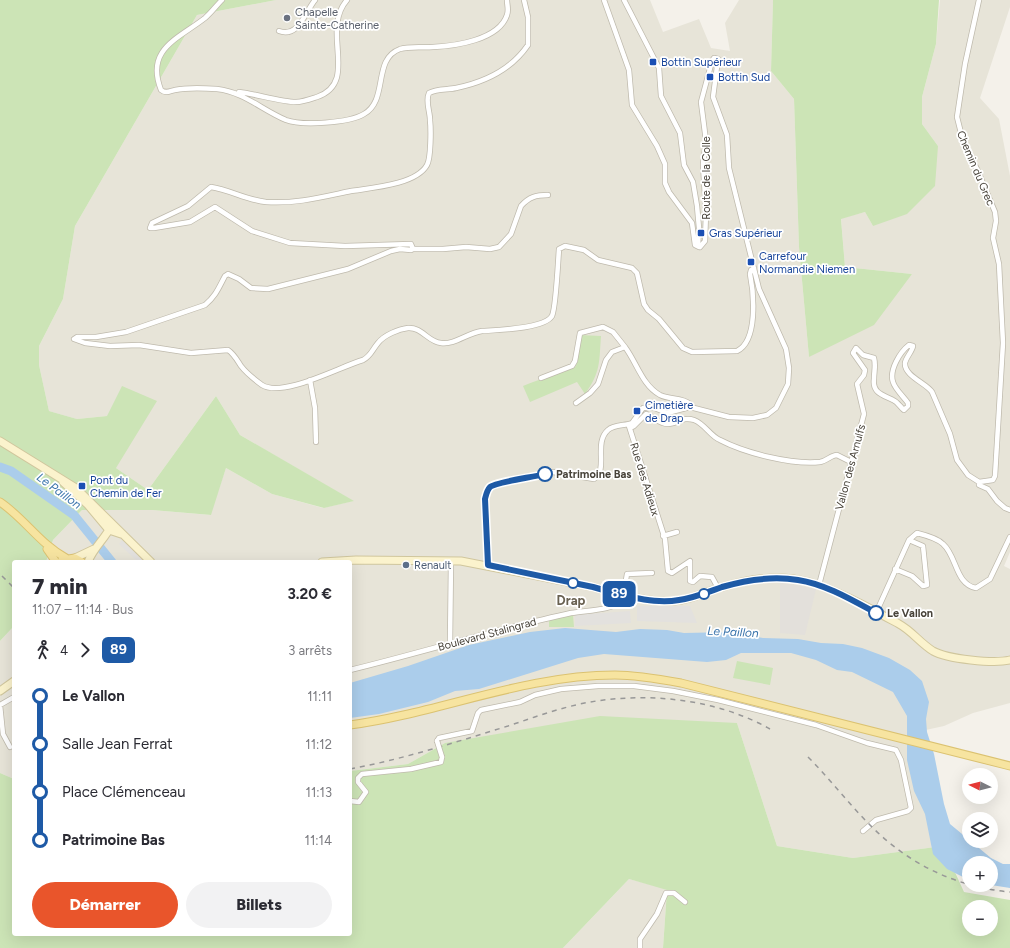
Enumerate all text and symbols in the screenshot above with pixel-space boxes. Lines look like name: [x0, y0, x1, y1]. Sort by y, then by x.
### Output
place label: Chapelle Sainte-Catherine: [295, 6, 379, 32]
marker: Chapelle Sainte-Catherine: [282, 13, 292, 23]
place label: Bottin Supérieur: [661, 56, 742, 69]
marker: Bottin Supérieur: [648, 57, 658, 67]
place label: Bottin Sud: [718, 71, 770, 84]
marker: Bottin Sud: [705, 72, 715, 82]
street label: Chemin du Grec: [954, 129, 997, 208]
street label: Route de la Colle: [700, 136, 713, 220]
place label: Gras Supérieur: [709, 227, 782, 240]
marker: Gras Supérieur: [696, 228, 706, 238]
place label: Carrefour Normandie Niemen: [759, 250, 855, 276]
marker: Carrefour Normandie Niemen: [746, 257, 756, 267]
place label: Cimetière de Drap: [645, 399, 693, 425]
marker: Cimetière de Drap: [632, 406, 642, 416]
street label: Vallon des Arnulfs: [833, 423, 868, 511]
street label: Rue des Adieux: [627, 441, 662, 518]
marker: Patrimoine Bas: [537, 466, 553, 482]
place label: Patrimoine Bas: [556, 468, 631, 481]
water label: Le Paillon: [34, 470, 84, 512]
place label: Pont du Chemin de Fer: [90, 474, 162, 500]
marker: Pont du Chemin de Fer: [77, 481, 87, 491]
place label: Renault: [414, 559, 451, 572]
marker: Renault: [401, 560, 411, 570]
text: 7 min: [32, 573, 88, 600]
unlabelled marker: [567, 577, 579, 589]
line badge: 89: [601, 581, 637, 607]
text: 3.20 €: [288, 585, 332, 603]
text: 89: [611, 585, 627, 602]
unlabelled marker: [698, 588, 710, 600]
district label: Drap: [557, 593, 586, 608]
text: 11:07 – 11:14 · Bus: [32, 602, 133, 617]
marker: Le Vallon: [868, 605, 884, 621]
place label: Le Vallon: [887, 607, 933, 620]
street label: Boulevard Stalingrad: [436, 615, 538, 654]
water label: Le Paillon: [707, 624, 759, 640]
icon: walk: [32, 639, 54, 661]
icon: forward: [74, 639, 96, 661]
text: 89: [110, 641, 127, 658]
text: 4: [60, 643, 68, 658]
text: 3 arrêts: [288, 643, 332, 658]
text: Le Vallon: [62, 687, 125, 705]
text: 11:11: [307, 689, 332, 704]
text: Salle Jean Ferrat: [62, 735, 173, 753]
text: 11:12: [305, 737, 332, 752]
north arrow: [962, 768, 998, 804]
map controls: [962, 768, 998, 936]
text: Place Clémenceau: [62, 783, 186, 801]
text: 11:13: [306, 785, 332, 800]
button: layers: [962, 812, 998, 848]
text: Patrimoine Bas: [62, 831, 165, 849]
text: 11:14: [305, 833, 332, 848]
button: +: [962, 856, 998, 892]
button: Démarrer: [32, 882, 178, 928]
button: Billets: [186, 882, 332, 928]
button: −: [962, 900, 998, 936]

